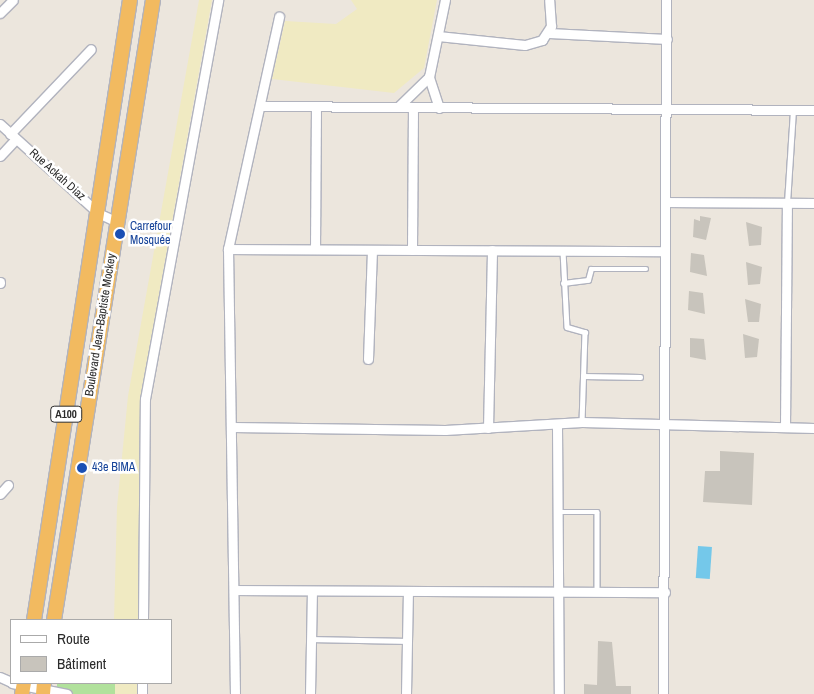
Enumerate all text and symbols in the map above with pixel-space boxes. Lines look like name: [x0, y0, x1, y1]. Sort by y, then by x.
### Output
street label: Rue Ackah Diaz: [26, 146, 88, 204]
place label: Carrefour Mosquée: [130, 220, 172, 248]
marker: Carrefour Mosquée: [114, 228, 126, 240]
street label: Boulevard Jean-Baptiste Mockey: [83, 253, 119, 397]
road number: A100: [50, 406, 82, 422]
place label: 43e BIMA: [92, 461, 135, 475]
marker: 43e BIMA: [76, 462, 88, 474]
legend: [10, 619, 172, 684]
text: Route: [57, 628, 90, 649]
text: Bâtiment: [57, 653, 106, 674]

